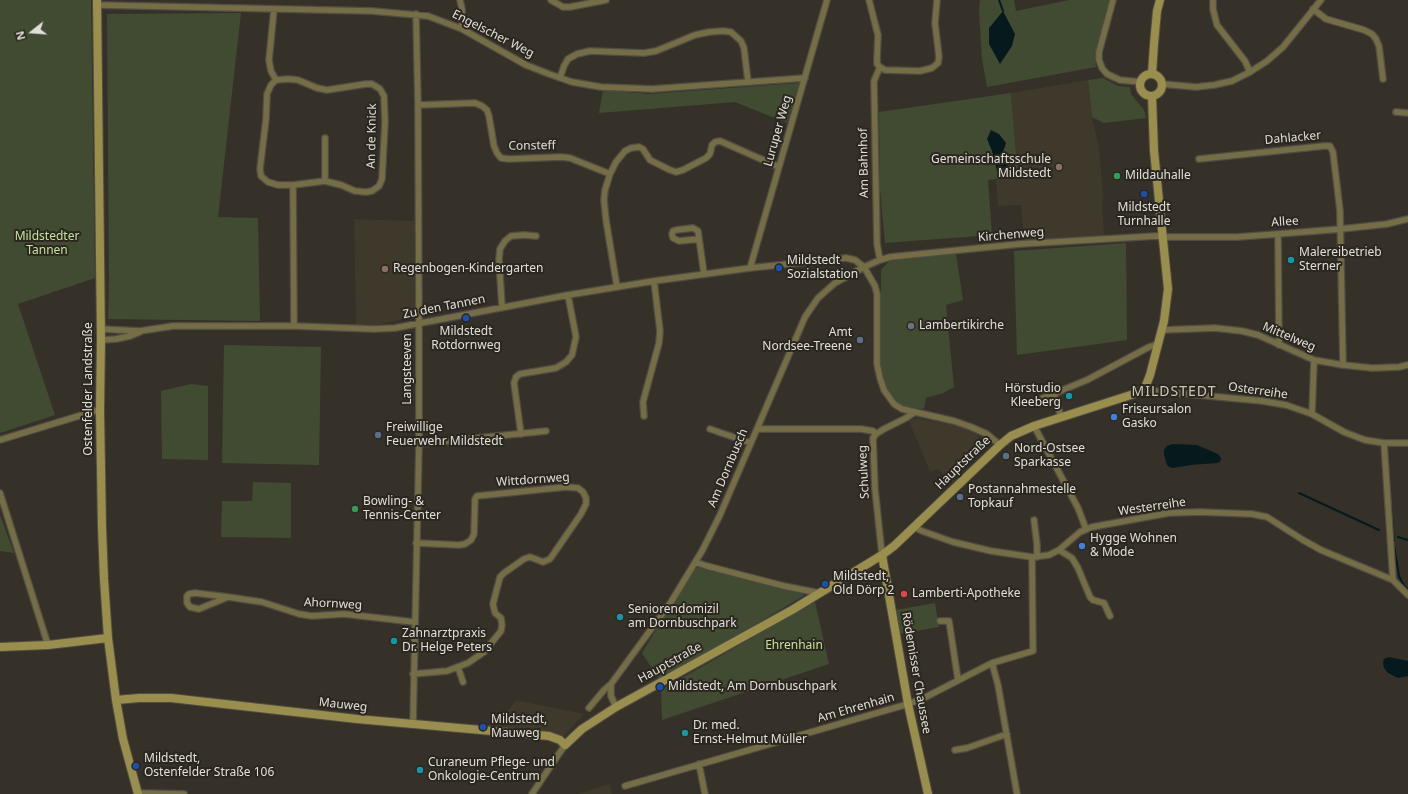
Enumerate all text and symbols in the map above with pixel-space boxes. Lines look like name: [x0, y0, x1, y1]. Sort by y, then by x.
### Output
street label: Engelscher Weg: [450, 7, 536, 61]
north arrow: [12, 12, 52, 52]
text: N: [12, 29, 29, 42]
street label: Luruper Weg: [761, 94, 795, 168]
street label: An de Knick: [364, 103, 380, 169]
street label: Am Bahnhof: [856, 128, 872, 198]
street label: Dahlacker: [1264, 128, 1322, 148]
street label: Consteff: [508, 138, 556, 154]
place label: Gemeinschaftsschule Mildstedt: [931, 153, 1051, 181]
marker: Gemeinschaftsschule Mildstedt: [1054, 162, 1064, 172]
place label: Mildauhalle: [1125, 169, 1191, 183]
marker: Mildauhalle: [1112, 171, 1122, 181]
marker: Mildstedt Turnhalle: [1139, 189, 1149, 199]
place label: Mildstedt Turnhalle: [1117, 201, 1171, 229]
street label: Allee: [1271, 214, 1299, 230]
street label: Kirchenweg: [977, 225, 1045, 245]
park label: Mildstedter Tannen: [15, 230, 79, 258]
place label: Malereibetrieb Sterner: [1299, 246, 1382, 274]
place label: Mildstedt Sozialstation: [787, 254, 858, 282]
marker: Malereibetrieb Sterner: [1286, 255, 1296, 265]
place label: Regenbogen-Kindergarten: [393, 262, 543, 276]
marker: Mildstedt Sozialstation: [774, 263, 784, 273]
marker: Regenbogen-Kindergarten: [380, 264, 390, 274]
street label: Zu den Tannen: [402, 292, 486, 322]
marker: Mildstedt Rotdornweg: [461, 313, 471, 323]
place label: Lambertikirche: [919, 319, 1004, 333]
street label: Mittelweg: [1260, 319, 1318, 355]
marker: Lambertikirche: [906, 321, 916, 331]
street label: Ostenfelder Landstraße: [82, 322, 96, 456]
place label: Mildstedt Rotdornweg: [431, 325, 501, 353]
place label: Amt Nordsee-Treene: [762, 326, 852, 354]
street label: Langsteeven: [401, 333, 415, 405]
marker: Amt Nordsee-Treene: [855, 335, 865, 345]
street label: Osterreihe: [1227, 380, 1289, 402]
place label: Hörstudio Kleeberg: [1005, 382, 1061, 410]
district label: MILDSTEDT: [1132, 384, 1216, 400]
marker: Hörstudio Kleeberg: [1064, 391, 1074, 401]
place label: Friseursalon Gasko: [1122, 403, 1191, 431]
marker: Friseursalon Gasko: [1109, 412, 1119, 422]
place label: Freiwillige Feuerwehr Mildstedt: [386, 421, 503, 449]
street label: Am Dornbusch: [705, 426, 751, 510]
marker: Freiwillige Feuerwehr Mildstedt: [373, 430, 383, 440]
street label: Hauptstraße: [933, 433, 993, 493]
place label: Nord-Ostsee Sparkasse: [1014, 442, 1085, 470]
street label: Schulweg: [855, 445, 873, 499]
marker: Nord-Ostsee Sparkasse: [1001, 451, 1011, 461]
street label: Wittdornweg: [496, 470, 570, 490]
place label: Postannahmestelle Topkauf: [968, 483, 1076, 511]
marker: Postannahmestelle Topkauf: [955, 492, 965, 502]
place label: Bowling- & Tennis-Center: [363, 495, 441, 523]
street label: Westerreihe: [1117, 495, 1187, 519]
marker: Bowling- & Tennis-Center: [350, 504, 360, 514]
place label: Hygge Wohnen & Mode: [1090, 532, 1177, 560]
marker: Hygge Wohnen & Mode: [1077, 541, 1087, 551]
place label: Mildstedt, Old Dörp 2: [833, 570, 894, 598]
marker: Mildstedt, Old Dörp 2: [820, 579, 830, 589]
place label: Lamberti-Apotheke: [912, 587, 1021, 601]
marker: Lamberti-Apotheke: [899, 589, 909, 599]
street label: Ahornweg: [304, 595, 362, 613]
place label: Seniorendomizil am Dornbuschpark: [628, 603, 737, 631]
street label: Rödemisser Chaussee: [898, 611, 934, 735]
marker: Seniorendomizil am Dornbuschpark: [615, 612, 625, 622]
place label: Zahnarztpraxis Dr. Helge Peters: [402, 627, 492, 655]
marker: Zahnarztpraxis Dr. Helge Peters: [389, 636, 399, 646]
park label: Ehrenhain: [765, 639, 823, 653]
street label: Hauptstraße: [636, 640, 704, 686]
place label: Mildstedt, Am Dornbuschpark: [668, 680, 837, 694]
marker: Mildstedt, Am Dornbuschpark: [655, 682, 665, 692]
street label: Am Ehrenhain: [816, 690, 896, 726]
street label: Mauweg: [318, 695, 368, 715]
place label: Mildstedt, Mauweg: [491, 713, 547, 741]
place label: Dr. med. Ernst-Helmut Müller: [693, 719, 807, 747]
marker: Mildstedt, Mauweg: [478, 722, 488, 732]
marker: Dr. med. Ernst-Helmut Müller: [680, 728, 690, 738]
place label: Mildstedt, Ostenfelder Straße 106: [144, 752, 274, 780]
place label: Curaneum Pflege- und Onkologie-Centrum: [428, 756, 555, 784]
marker: Mildstedt, Ostenfelder Straße 106: [131, 761, 141, 771]
marker: Curaneum Pflege- und Onkologie-Centrum: [415, 765, 425, 775]

